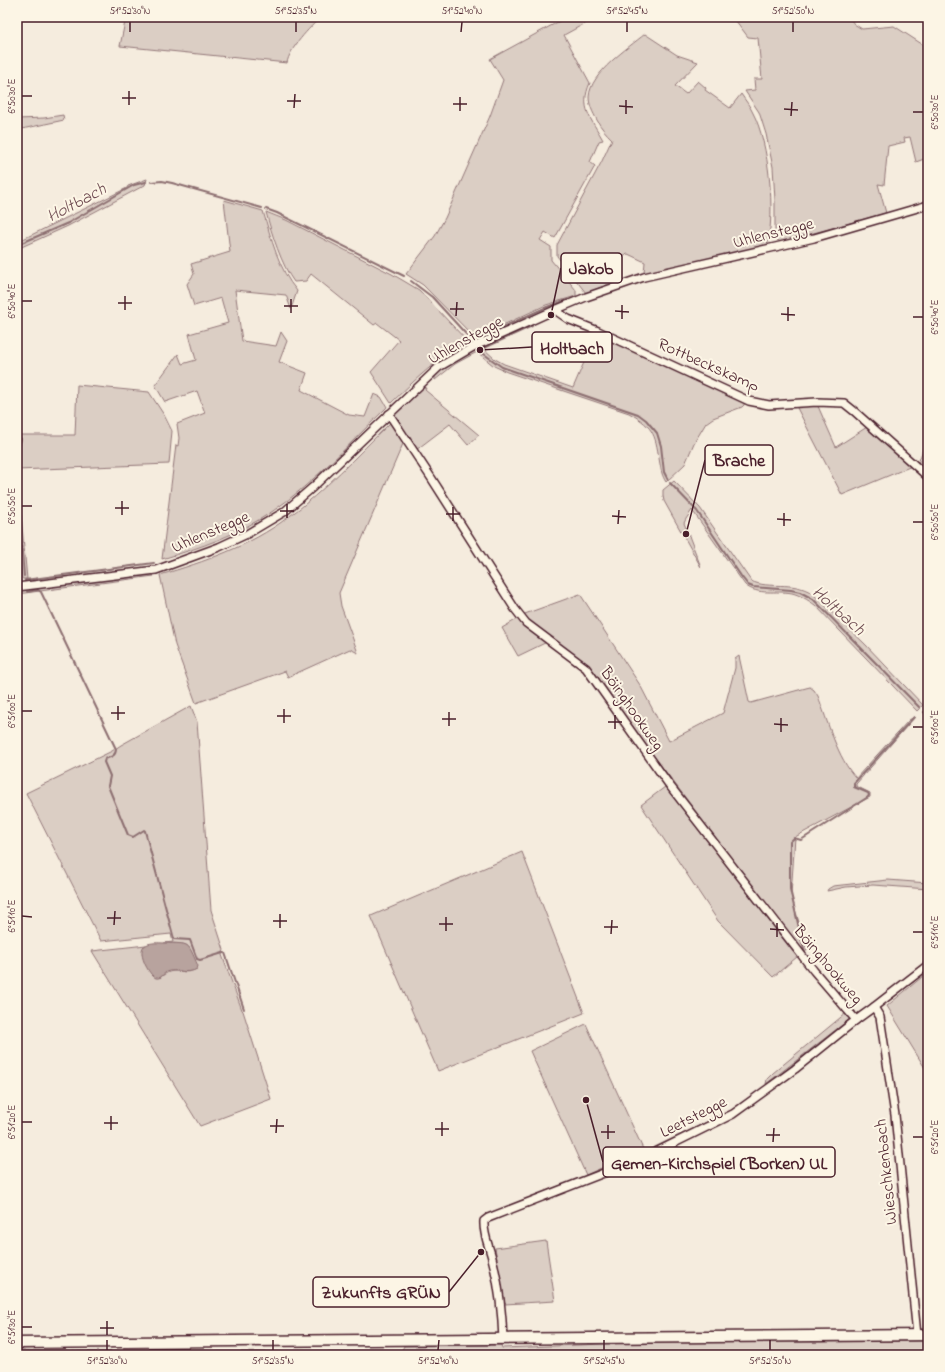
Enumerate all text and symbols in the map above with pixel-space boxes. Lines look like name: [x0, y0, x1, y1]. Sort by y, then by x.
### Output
text: 51°52'30"N: [110, 4, 151, 19]
text: 51°52'35"N: [275, 4, 317, 19]
text: 51°52'40"N: [442, 4, 483, 19]
text: 51°52'45"N: [606, 4, 648, 19]
text: 51°52'50"N: [772, 4, 814, 19]
text: 6°50'30"E: [5, 78, 20, 114]
text: 6°50'30"E: [928, 94, 943, 130]
water label: Holtbach: [43, 177, 112, 230]
street label: Uhlenstegge: [730, 211, 817, 258]
callout: Jakob: [561, 253, 622, 283]
text: Jakob: [569, 257, 614, 283]
text: 6°50'40"E: [5, 283, 20, 319]
text: 6°50'40"E: [928, 299, 943, 335]
street label: Uhlenstegge: [424, 309, 509, 373]
callout: Holtbach: [532, 332, 612, 362]
street label: Rottbeckskamp: [654, 332, 763, 399]
text: Holtbach: [540, 337, 605, 363]
callout: Brache: [705, 445, 773, 475]
text: Brache: [712, 449, 766, 475]
text: 6°50'50"E: [5, 488, 20, 524]
text: 6°50'50"E: [928, 504, 943, 540]
street label: Uhlenstegge: [168, 505, 255, 562]
water label: Holtbach: [805, 580, 871, 643]
street label: Böinghookweg: [591, 661, 670, 757]
text: 6°51'00"E: [5, 694, 20, 728]
text: 6°51'00"E: [928, 710, 943, 744]
text: 6°51'10"E: [5, 900, 20, 932]
text: 6°51'10"E: [928, 916, 943, 948]
street label: Böinghookweg: [785, 919, 869, 1012]
street label: Leetstegge: [656, 1090, 733, 1147]
text: 6°51'20"E: [5, 1105, 20, 1139]
street label: Wieschkenbach: [869, 1118, 904, 1226]
text: 6°51'20"E: [928, 1120, 943, 1154]
callout: Gemen-Kirchspiel (Borken) UL: [603, 1147, 835, 1177]
text: Gemen-Kirchspiel (Borken) UL: [611, 1152, 827, 1178]
callout: Zukunfts GRÜN: [313, 1277, 449, 1307]
text: Zukunfts GRÜN: [321, 1281, 441, 1307]
text: 6°51'30"E: [5, 1310, 20, 1344]
text: 51°52'30"N: [87, 1354, 128, 1369]
text: 51°52'35"N: [252, 1354, 294, 1369]
text: 51°52'40"N: [418, 1354, 459, 1369]
text: 51°52'45"N: [583, 1354, 625, 1369]
text: 51°52'50"N: [749, 1354, 791, 1369]

